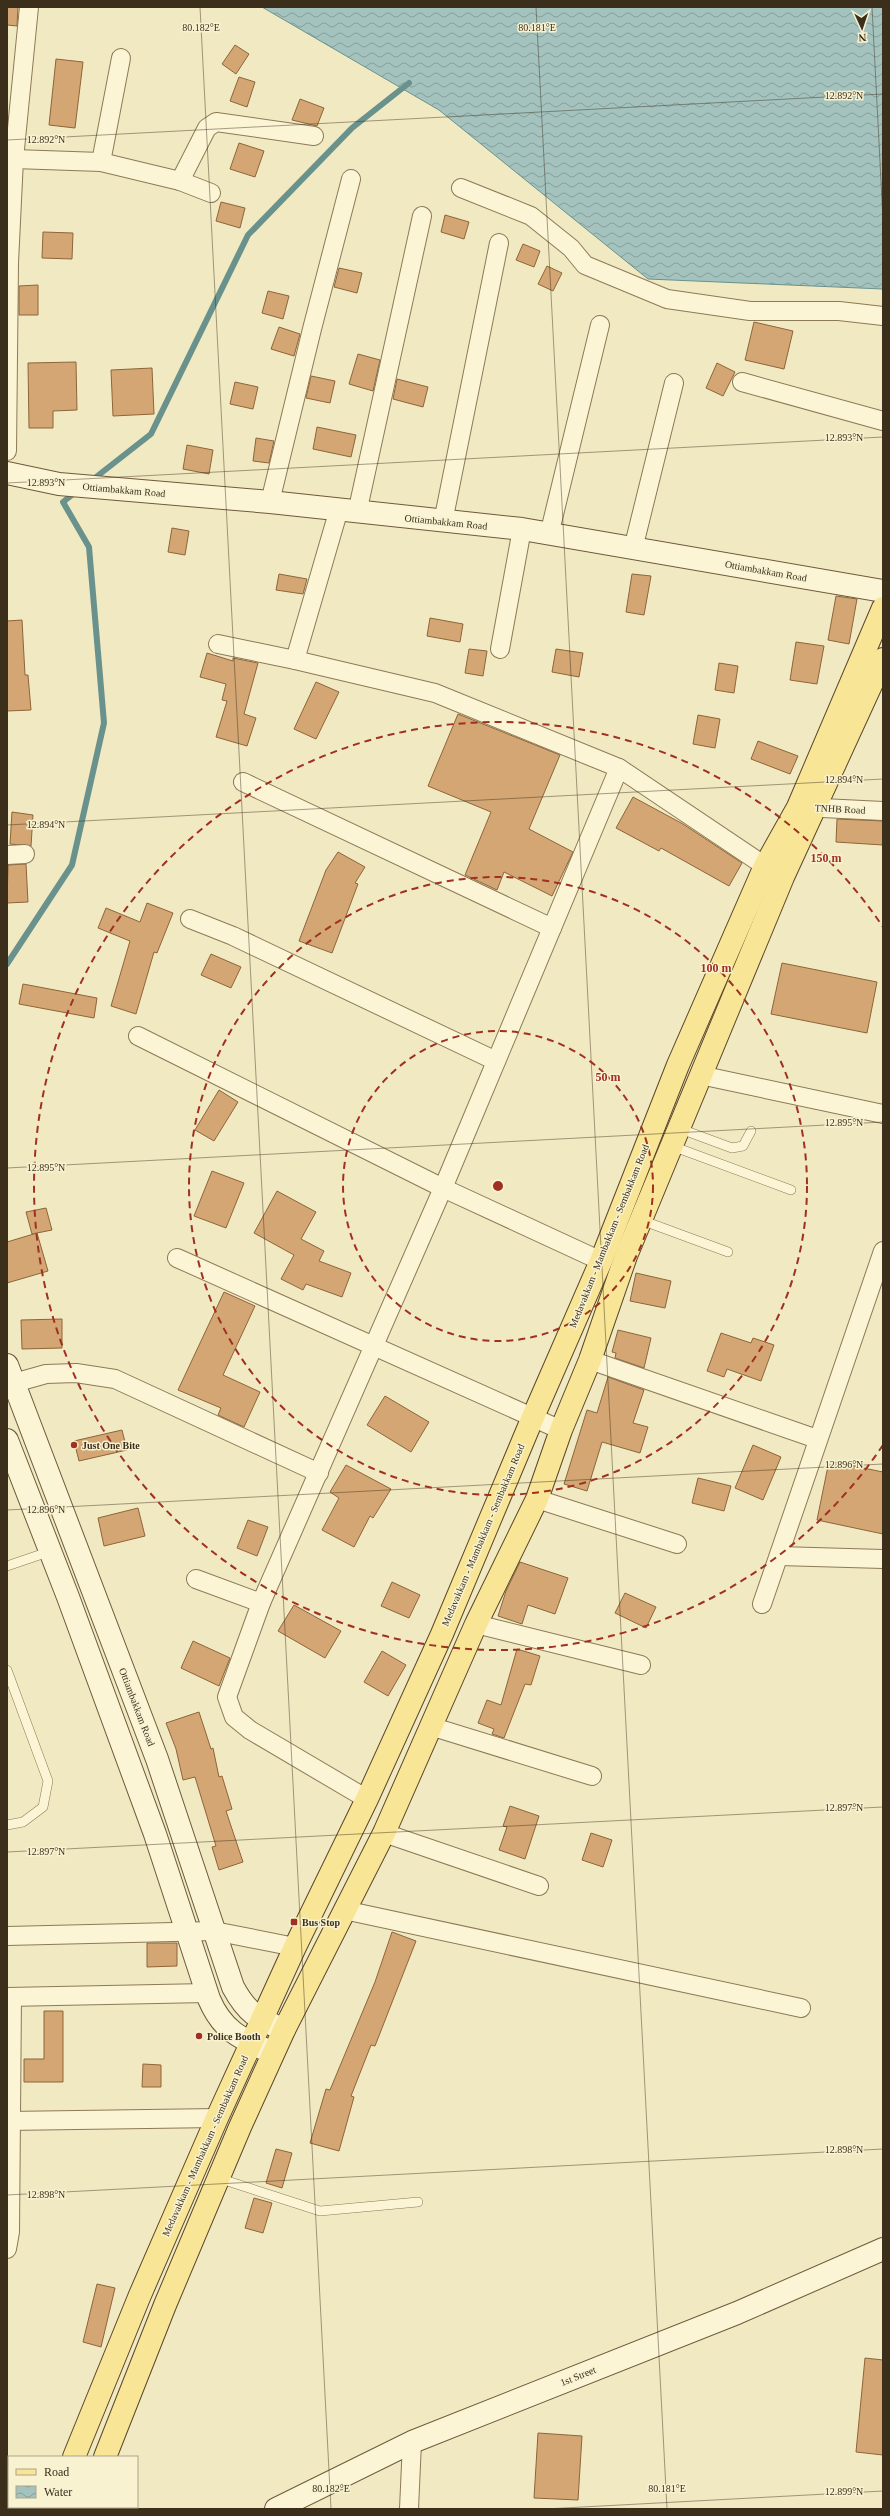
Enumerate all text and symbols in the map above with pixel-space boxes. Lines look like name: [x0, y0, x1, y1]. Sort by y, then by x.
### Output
north arrow: [842, 8, 882, 48]
text: 80.182°E: [182, 22, 220, 33]
text: 80.181°E: [518, 22, 556, 33]
text: N: [858, 32, 867, 44]
text: 12.892°N: [825, 90, 863, 101]
text: 12.892°N: [27, 134, 65, 145]
text: 12.893°N: [825, 432, 863, 443]
text: 12.893°N: [27, 477, 65, 488]
street label: Ottiambakkam Road: [82, 481, 166, 499]
street label: Ottiambakkam Road: [404, 512, 488, 532]
street label: Ottiambakkam Road: [724, 558, 808, 584]
text: 12.894°N: [825, 774, 863, 785]
street label: TNHB Road: [814, 802, 866, 816]
text: 12.894°N: [27, 819, 65, 830]
text: 150 m: [811, 851, 842, 865]
text: 100 m: [701, 961, 732, 975]
text: 50 m: [596, 1070, 621, 1084]
text: 12.895°N: [825, 1117, 863, 1128]
street label: Medavakkam - Mambakkam - Sembakkam Road: [567, 1143, 651, 1329]
text: 12.895°N: [27, 1162, 65, 1173]
centre of rings: [491, 1179, 505, 1193]
marker: Just One Bite: [69, 1440, 79, 1450]
place label: Just One Bite: [82, 1440, 140, 1451]
street label: Medavakkam - Mambakkam - Sembakkam Road: [439, 1442, 527, 1628]
text: 12.896°N: [825, 1459, 863, 1470]
text: 12.896°N: [27, 1504, 65, 1515]
street label: Ottiambakkam Road: [117, 1666, 157, 1748]
text: 12.897°N: [825, 1802, 863, 1813]
text: 12.897°N: [27, 1846, 65, 1857]
marker: Bus Stop: [289, 1917, 299, 1927]
place label: Bus Stop: [302, 1917, 341, 1928]
marker: Police Booth: [194, 2031, 204, 2041]
place label: Police Booth: [207, 2031, 261, 2042]
street label: Medavakkam - Mambakkam - Sembakkam Road: [160, 2054, 250, 2238]
text: 12.898°N: [825, 2144, 863, 2155]
text: 12.898°N: [27, 2189, 65, 2200]
street label: 1st Street: [559, 2364, 598, 2388]
legend: [8, 2456, 138, 2508]
text: Road: [44, 2465, 69, 2479]
text: 80.182°E: [312, 2483, 350, 2494]
text: 80.181°E: [648, 2483, 686, 2494]
text: Water: [44, 2485, 72, 2499]
text: 12.899°N: [825, 2486, 863, 2497]

